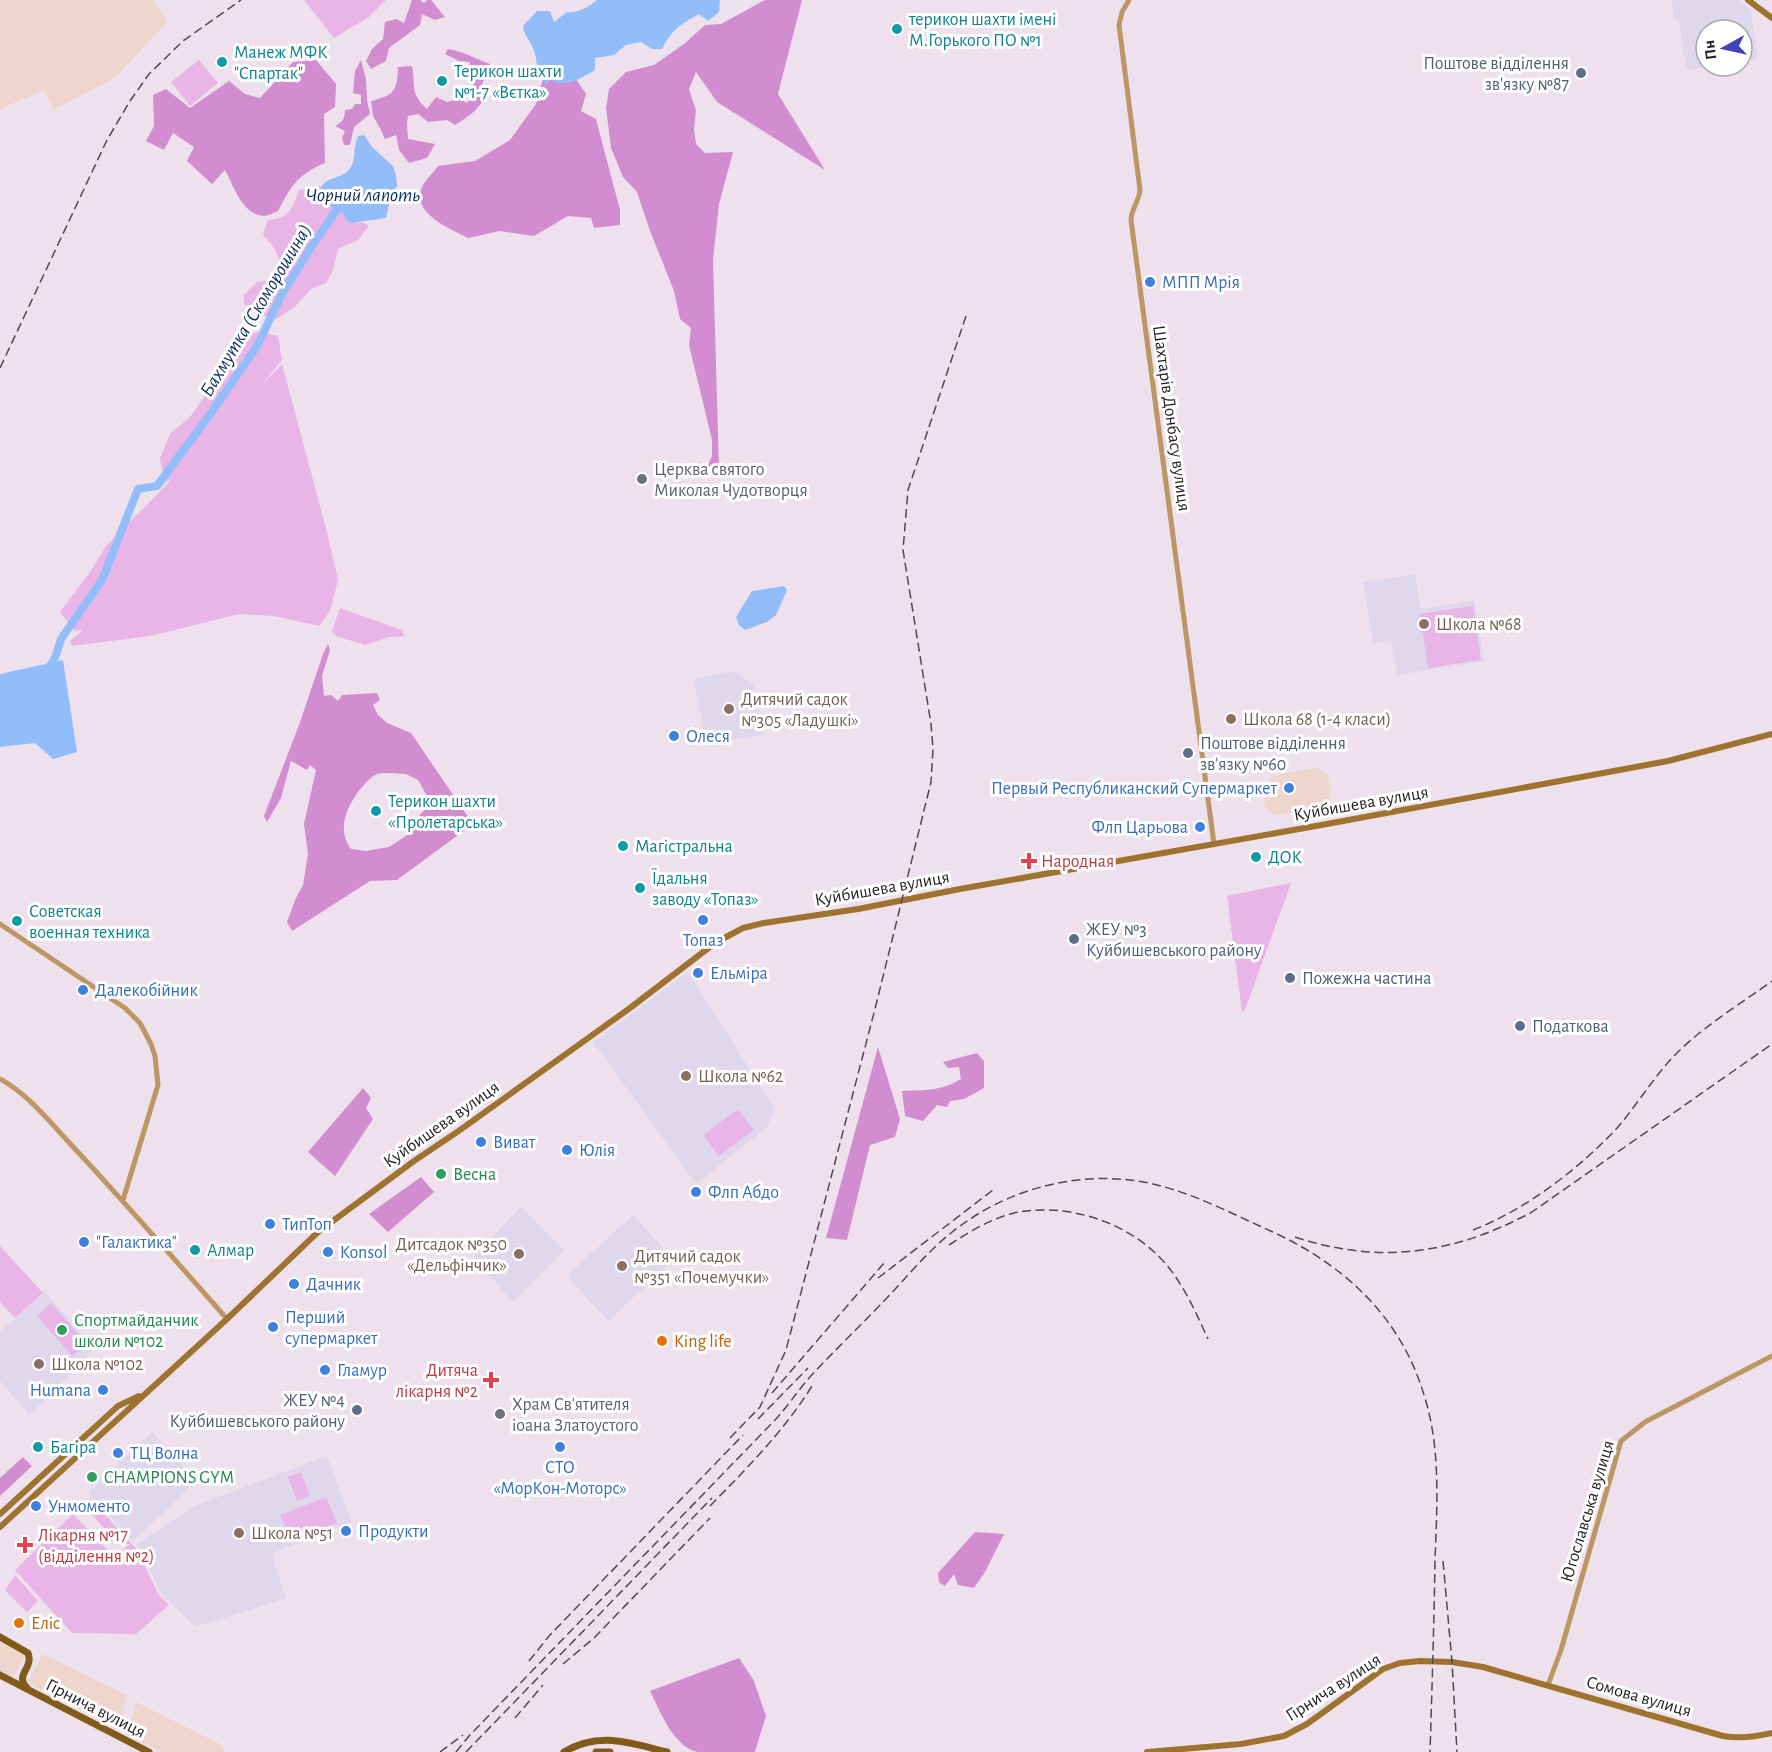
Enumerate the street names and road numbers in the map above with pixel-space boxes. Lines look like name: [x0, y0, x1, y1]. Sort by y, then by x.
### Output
street label: Шахтарів Донбасу вулиця: [1149, 324, 1194, 512]
street label: Куйбишева вулиця: [1292, 782, 1430, 825]
street label: Куйбишева вулиця: [813, 867, 951, 910]
street label: Куйбишева вулиця: [380, 1077, 503, 1171]
street label: Югославська вулиця: [1558, 1438, 1618, 1584]
street label: Гірнича вулиця: [1283, 1651, 1384, 1725]
street label: Сомова вулиця: [1584, 1673, 1693, 1721]
street label: Гірнича вулиця: [43, 1676, 148, 1742]

